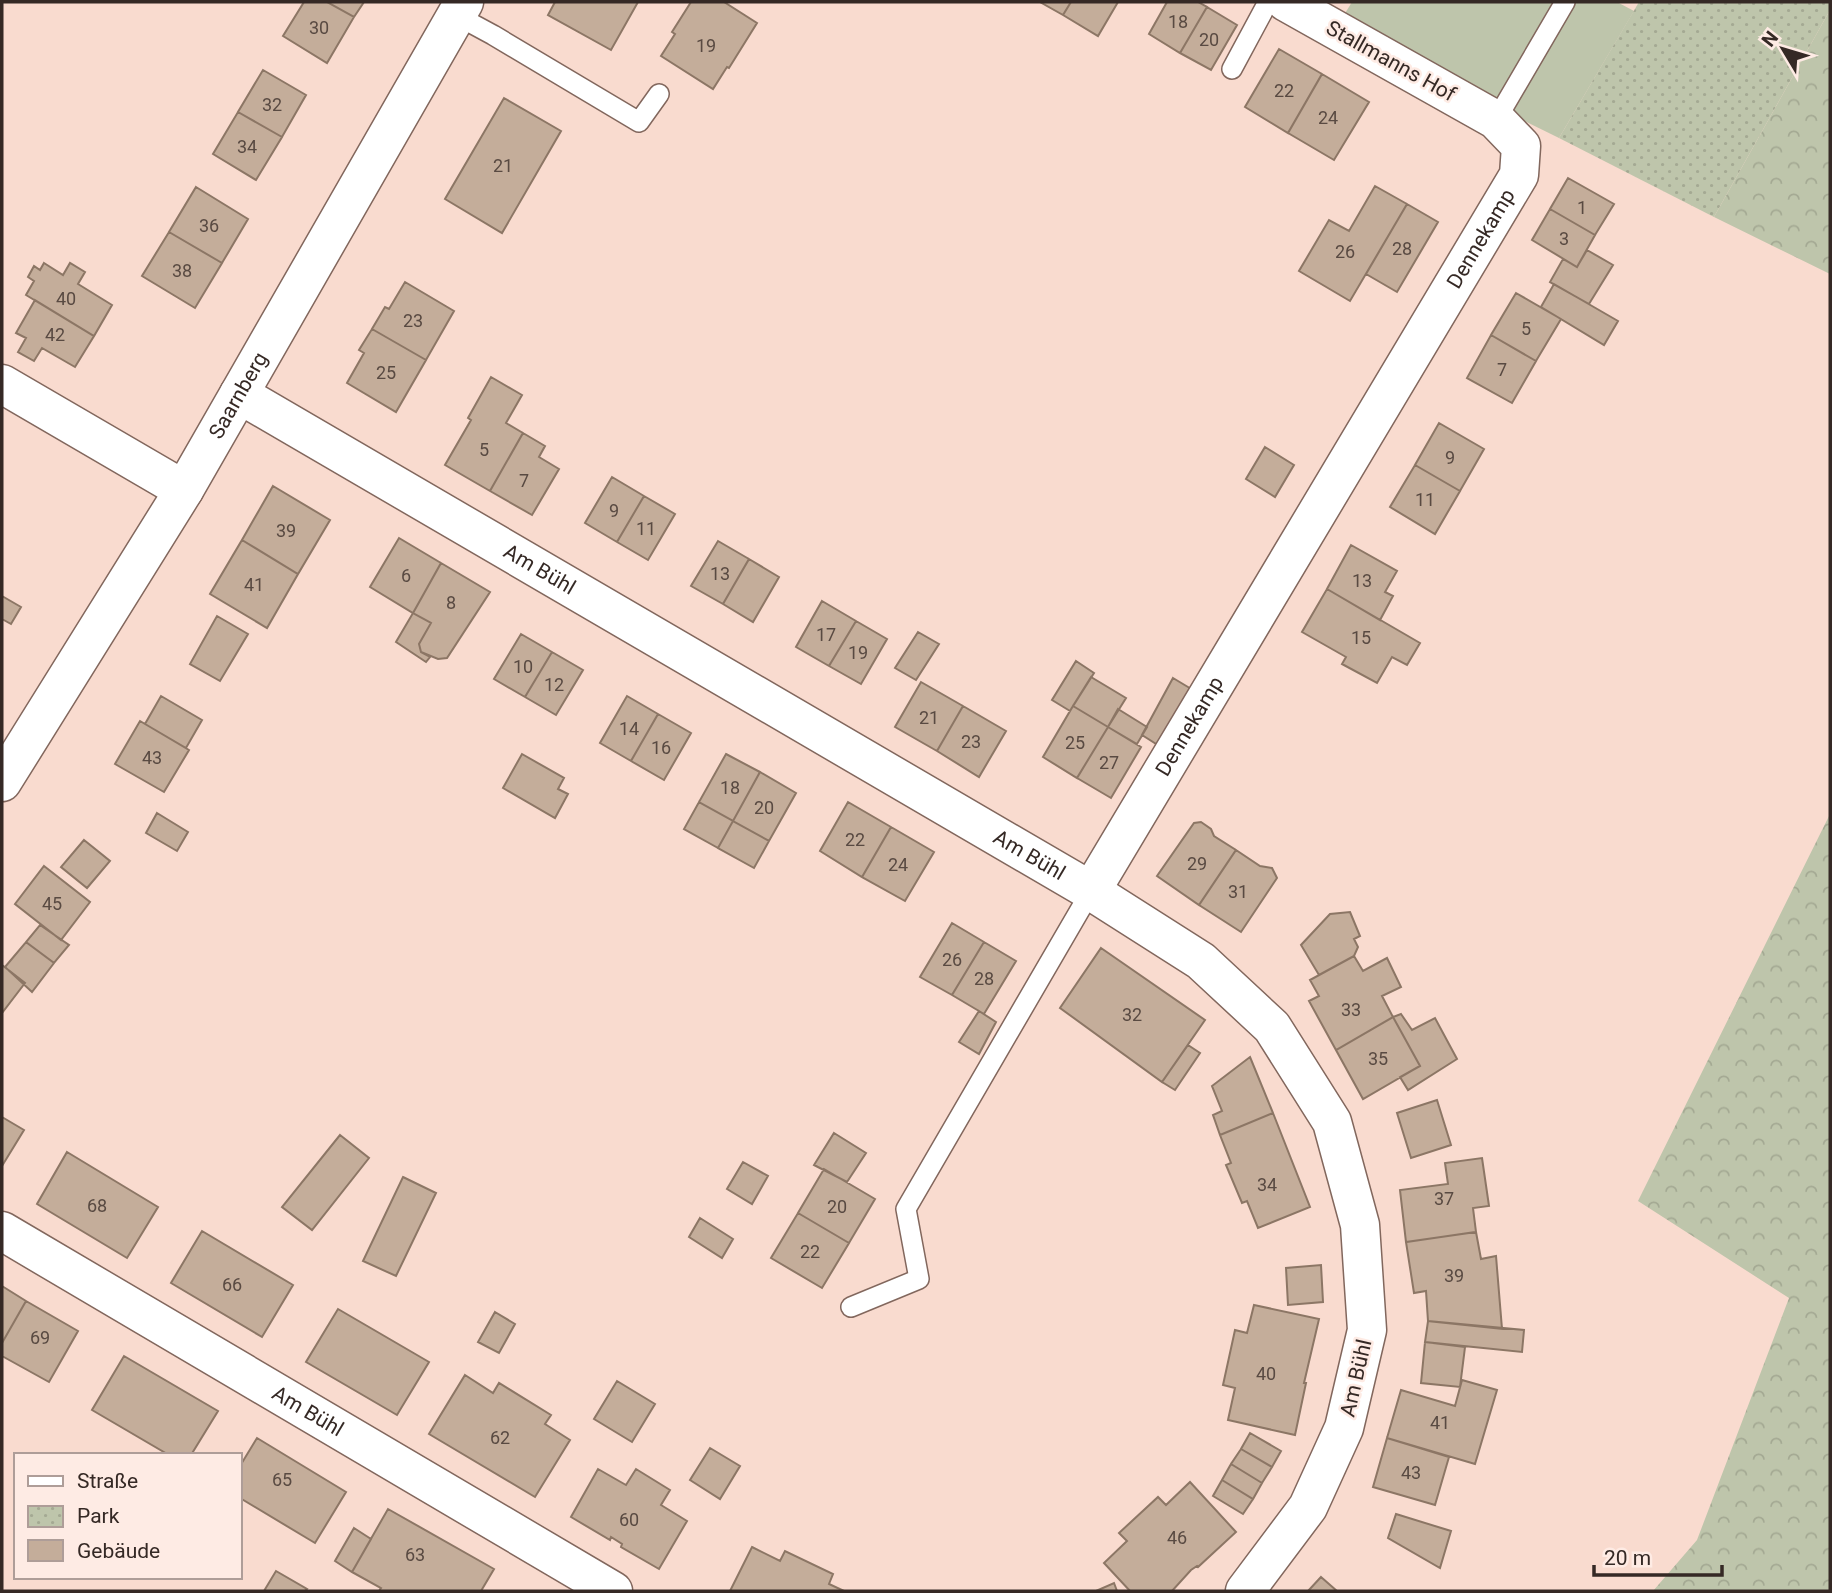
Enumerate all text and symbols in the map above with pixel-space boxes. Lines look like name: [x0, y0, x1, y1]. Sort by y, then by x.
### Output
house number: 18: [1168, 11, 1188, 32]
north arrow: [1748, 14, 1818, 84]
street label: Stallmanns Hof: [1322, 16, 1461, 107]
house number: 30: [309, 17, 329, 38]
text: N: [1757, 26, 1783, 51]
house number: 20: [1199, 29, 1219, 50]
house number: 19: [696, 35, 716, 56]
house number: 22: [1274, 80, 1294, 101]
house number: 32: [262, 94, 282, 115]
house number: 24: [1318, 107, 1338, 128]
house number: 34: [237, 136, 257, 157]
house number: 21: [493, 155, 513, 176]
street label: Dennekamp: [1442, 185, 1520, 293]
house number: 1: [1577, 197, 1587, 218]
house number: 36: [199, 215, 219, 236]
house number: 3: [1559, 228, 1569, 249]
house number: 28: [1392, 238, 1412, 259]
house number: 26: [1335, 241, 1355, 262]
house number: 38: [172, 260, 192, 281]
house number: 40: [56, 288, 76, 309]
house number: 23: [403, 310, 423, 331]
house number: 5: [1521, 318, 1531, 339]
house number: 42: [45, 324, 65, 345]
street label: Saarnberg: [204, 348, 272, 443]
house number: 7: [1497, 359, 1507, 380]
house number: 25: [376, 362, 396, 383]
house number: 5: [479, 439, 489, 460]
house number: 9: [1445, 447, 1455, 468]
house number: 7: [519, 470, 529, 491]
house number: 11: [1415, 489, 1435, 510]
house number: 9: [609, 500, 619, 521]
house number: 11: [636, 518, 656, 539]
house number: 39: [276, 520, 296, 541]
street label: Am Bühl: [500, 539, 580, 600]
house number: 13: [710, 563, 730, 584]
house number: 6: [401, 565, 411, 586]
house number: 13: [1352, 570, 1372, 591]
house number: 41: [244, 574, 264, 595]
house number: 8: [446, 592, 456, 613]
house number: 17: [816, 624, 836, 645]
house number: 15: [1351, 627, 1371, 648]
house number: 19: [848, 642, 868, 663]
house number: 10: [513, 656, 533, 677]
street label: Dennekamp: [1151, 672, 1228, 780]
house number: 12: [544, 674, 564, 695]
house number: 21: [919, 707, 939, 728]
house number: 14: [619, 718, 639, 739]
house number: 23: [961, 731, 981, 752]
house number: 25: [1065, 732, 1085, 753]
house number: 16: [651, 737, 671, 758]
house number: 43: [142, 747, 162, 768]
house number: 27: [1099, 752, 1119, 773]
house number: 18: [720, 777, 740, 798]
house number: 20: [754, 797, 774, 818]
street label: Am Bühl: [989, 825, 1069, 885]
house number: 22: [845, 829, 865, 850]
house number: 29: [1187, 853, 1207, 874]
house number: 24: [888, 854, 908, 875]
house number: 31: [1228, 881, 1248, 902]
house number: 45: [42, 893, 62, 914]
house number: 26: [942, 949, 962, 970]
house number: 28: [974, 968, 994, 989]
house number: 33: [1341, 999, 1361, 1020]
house number: 32: [1122, 1004, 1142, 1025]
house number: 35: [1368, 1048, 1388, 1069]
house number: 34: [1257, 1174, 1277, 1195]
house number: 37: [1434, 1188, 1454, 1209]
house number: 68: [87, 1195, 107, 1216]
house number: 20: [827, 1196, 847, 1217]
house number: 22: [800, 1241, 820, 1262]
house number: 39: [1444, 1265, 1464, 1286]
house number: 66: [222, 1274, 242, 1295]
house number: 69: [30, 1327, 50, 1348]
street label: Am Bühl: [1335, 1337, 1377, 1419]
house number: 40: [1256, 1363, 1276, 1384]
street label: Am Bühl: [268, 1381, 348, 1442]
house number: 41: [1430, 1412, 1450, 1433]
house number: 62: [490, 1427, 510, 1448]
legend: [14, 1453, 242, 1579]
house number: 43: [1401, 1462, 1421, 1483]
text: Straße: [77, 1469, 138, 1493]
house number: 65: [272, 1469, 292, 1490]
text: Park: [77, 1504, 120, 1528]
house number: 60: [619, 1509, 639, 1530]
house number: 46: [1167, 1527, 1187, 1548]
scale bar: [1594, 1534, 1722, 1578]
text: Gebäude: [77, 1539, 160, 1563]
house number: 63: [405, 1544, 425, 1565]
text: 20 m: [1604, 1546, 1651, 1570]

